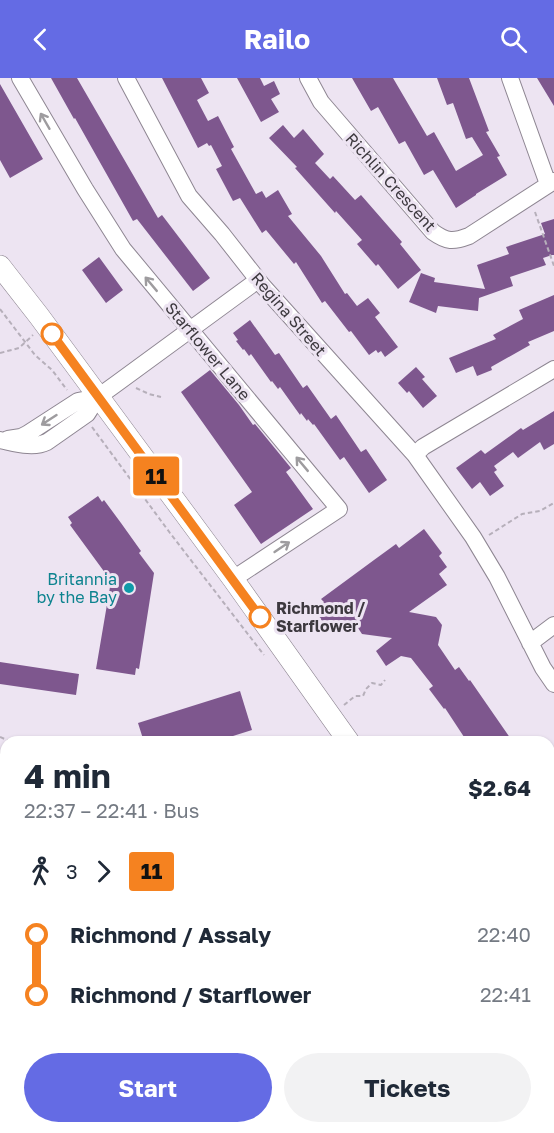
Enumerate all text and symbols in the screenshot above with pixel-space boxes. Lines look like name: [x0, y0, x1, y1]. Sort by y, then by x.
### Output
icon: back: [24, 23, 57, 56]
text: Railo: [244, 23, 310, 55]
icon: search: [497, 23, 530, 56]
one-way arrow: [39, 113, 51, 130]
street label: Richlin Crescent: [341, 129, 441, 235]
street label: Regina Street: [247, 268, 331, 360]
one-way arrow: [145, 277, 158, 293]
street label: Starflower Lane: [161, 298, 255, 404]
unlabelled marker: [41, 323, 63, 345]
one-way arrow: [42, 414, 58, 426]
line badge: 11: [129, 456, 183, 496]
one-way arrow: [295, 457, 309, 472]
text: 11: [145, 463, 167, 489]
one-way arrow: [273, 541, 290, 553]
place label: Britannia by the Bay: [37, 569, 117, 607]
marker: Britannia by the Bay: [122, 581, 136, 595]
place label: Richmond / Starflower: [276, 598, 366, 636]
marker: Richmond / Starflower: [249, 606, 271, 628]
text: 4 min: [24, 756, 111, 795]
text: $2.64: [468, 774, 531, 801]
text: 22:37 – 22:41 · Bus: [24, 798, 199, 822]
icon: walk: [24, 855, 57, 888]
icon: forward: [87, 855, 120, 888]
text: 11: [141, 858, 162, 884]
text: 3: [66, 859, 78, 883]
text: Richmond / Assaly: [70, 921, 271, 948]
text: 22:40: [477, 922, 531, 946]
text: Richmond / Starflower: [70, 981, 311, 1008]
text: 22:41: [480, 982, 531, 1006]
button: Start: [24, 1053, 272, 1122]
button: Tickets: [284, 1053, 531, 1122]

